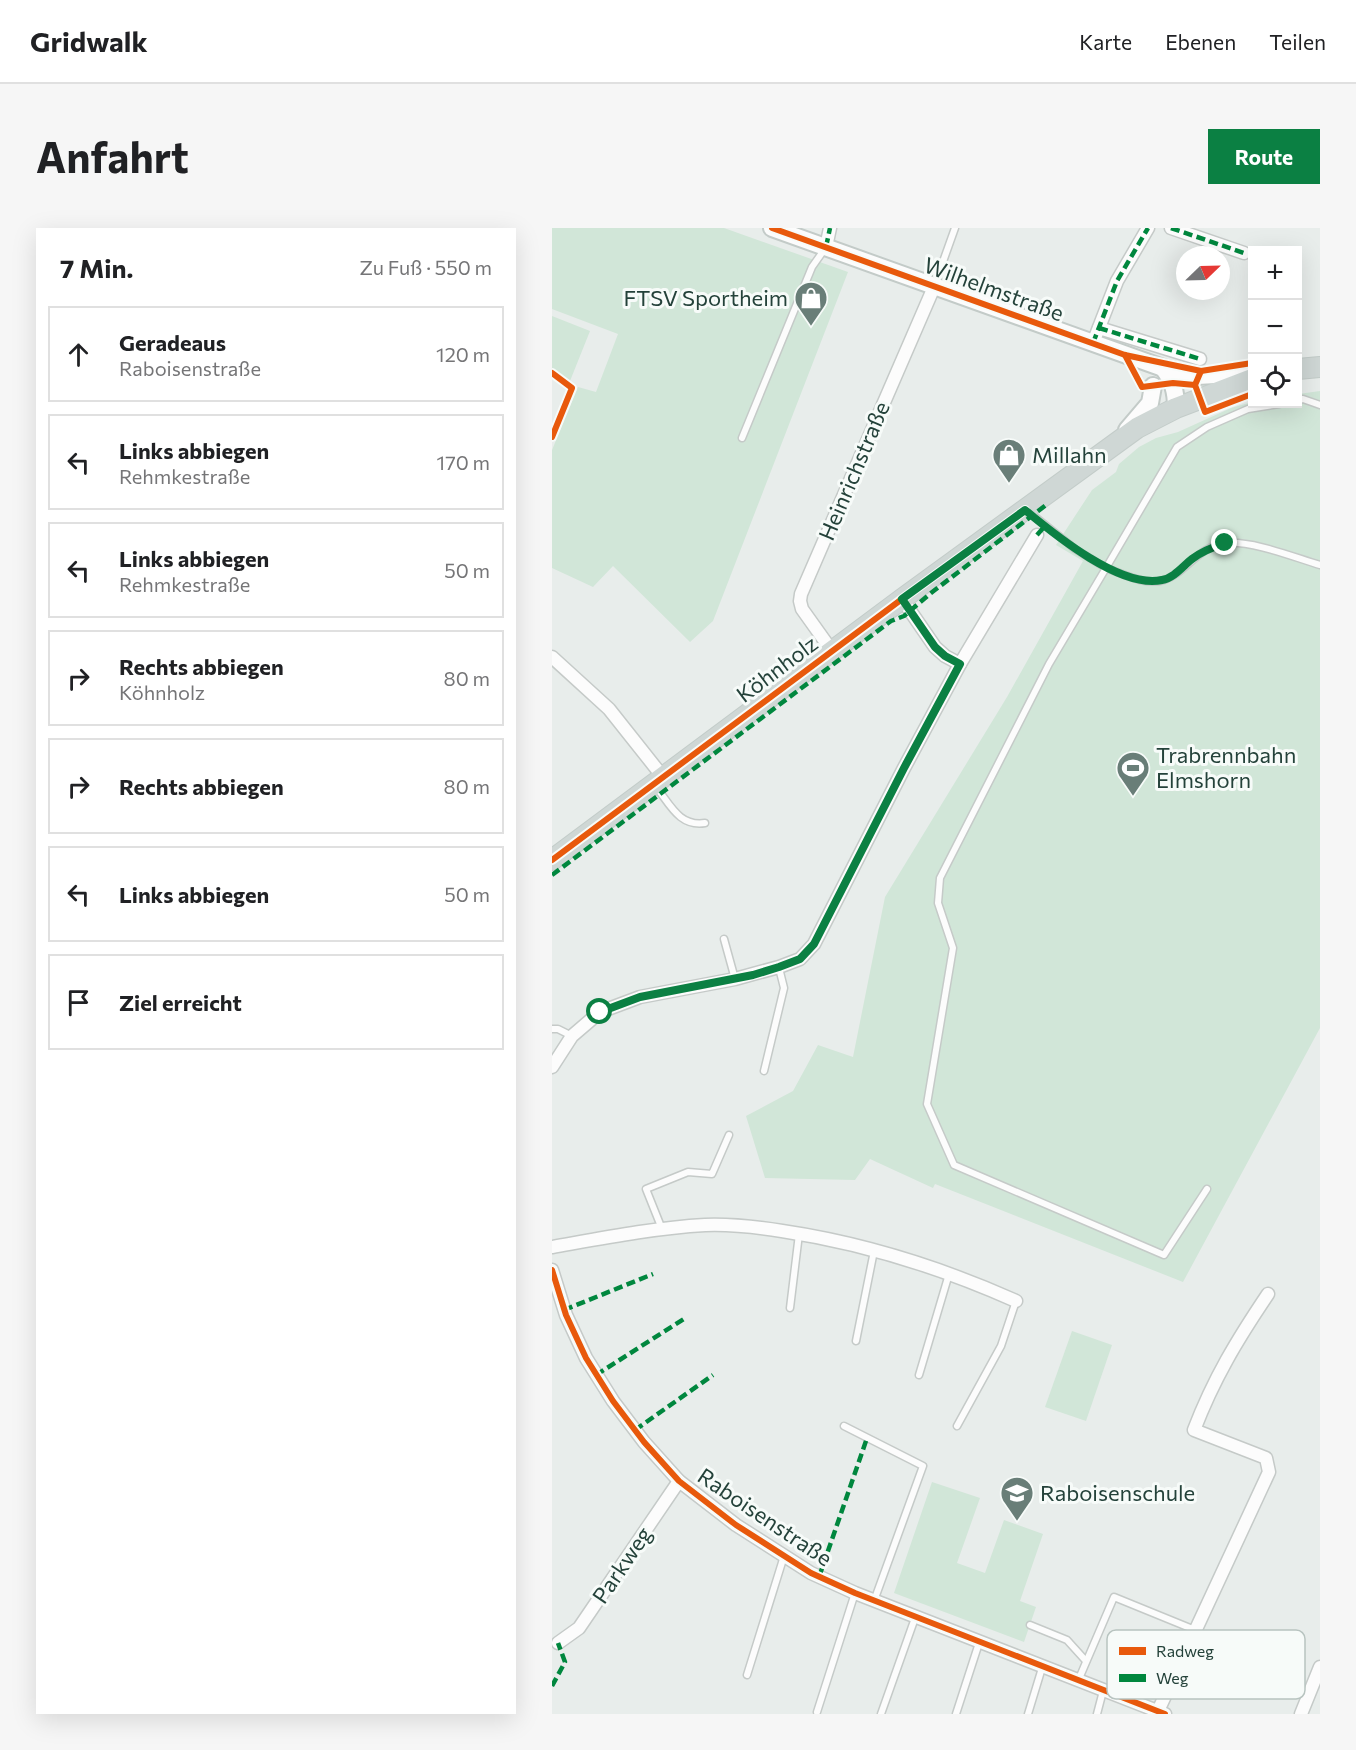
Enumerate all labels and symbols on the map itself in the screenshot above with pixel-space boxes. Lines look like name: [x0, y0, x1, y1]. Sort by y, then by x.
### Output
north arrow: [1176, 246, 1230, 300]
street label: Wilhelmstraße: [921, 251, 1068, 326]
shop icon: FTSV Sportheim: [793, 280, 829, 327]
place label: FTSV Sportheim: [624, 284, 788, 311]
street label: Heinrichstraße: [812, 397, 895, 544]
shop icon: Millahn: [991, 437, 1027, 484]
place label: Millahn: [1032, 441, 1107, 468]
route end: [1211, 529, 1237, 555]
street label: Köhnholz: [731, 629, 823, 708]
place label: Trabrennbahn Elmshorn: [1156, 741, 1296, 793]
sports icon: Trabrennbahn Elmshorn: [1115, 750, 1151, 797]
route start: [586, 998, 612, 1024]
street label: Raboisenstraße: [693, 1462, 838, 1571]
school or university icon: Raboisenschule: [999, 1475, 1035, 1522]
place label: Raboisenschule: [1040, 1479, 1195, 1506]
street label: Parkweg: [586, 1521, 657, 1608]
legend: [1107, 1630, 1305, 1699]
text: Radweg: [1156, 1641, 1214, 1660]
text: Weg: [1156, 1668, 1189, 1687]

